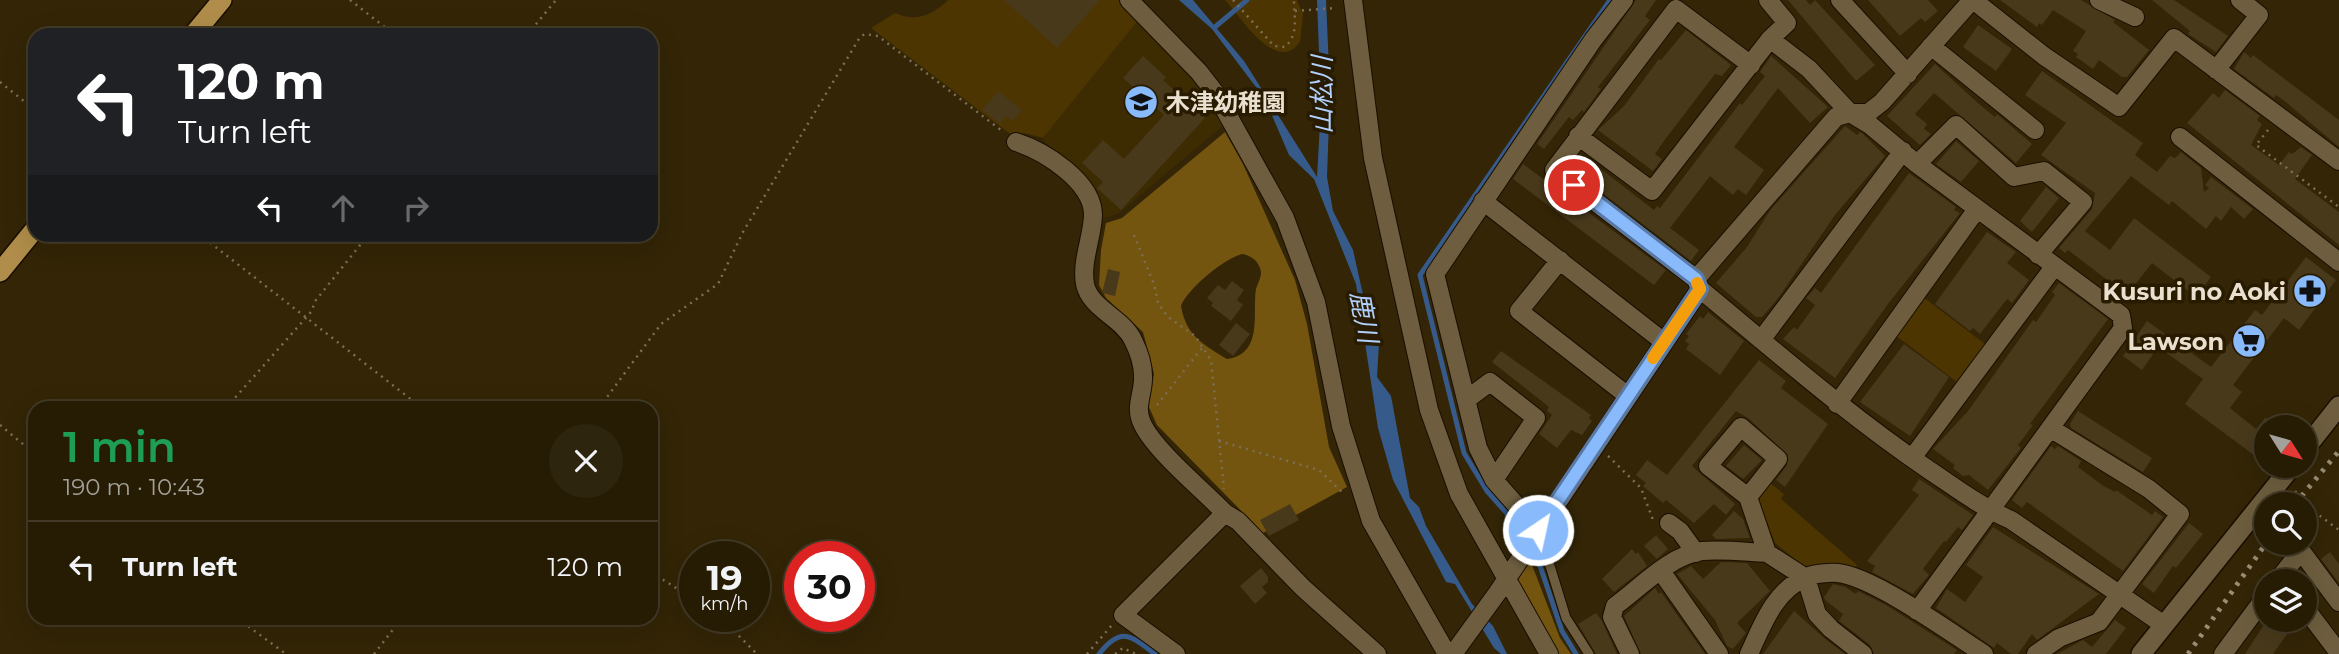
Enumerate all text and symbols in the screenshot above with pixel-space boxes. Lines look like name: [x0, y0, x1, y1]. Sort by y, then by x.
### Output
text: 120 m: [178, 52, 325, 111]
water label: 山松川: [1306, 53, 1338, 134]
icon: left: [63, 56, 154, 147]
school or university icon: 木津幼稚園: [1122, 83, 1160, 121]
place label: 木津幼稚園: [1166, 88, 1286, 117]
text: Turn left: [178, 112, 312, 151]
pin: [1544, 155, 1604, 215]
icon: arrive: [1555, 166, 1593, 204]
icon: left: [251, 189, 289, 227]
icon: ahead: [324, 189, 362, 227]
icon: right: [397, 189, 435, 227]
pharmacy icon: Kusuri no Aoki: [2291, 272, 2329, 310]
place label: Kusuri no Aoki: [2103, 277, 2286, 306]
water label: 鹿川: [1344, 289, 1385, 348]
supermarket icon: Lawson: [2230, 322, 2268, 360]
place label: Lawson: [2128, 327, 2224, 356]
north arrow: [2254, 415, 2317, 478]
map controls: [2254, 415, 2317, 632]
text: 1 min: [63, 421, 176, 473]
button: close: [549, 424, 623, 498]
text: 190 m · 10:43: [63, 473, 205, 501]
button: search: [2254, 492, 2317, 555]
position arrow: [1501, 493, 1575, 567]
speed limit sign: 30: [784, 541, 875, 632]
icon: left: [63, 548, 101, 586]
text: Turn left: [122, 551, 238, 583]
text: 120 m: [547, 551, 623, 583]
text: 19: [706, 556, 743, 599]
button: layers: [2254, 569, 2317, 632]
text: km/h: [700, 593, 749, 615]

